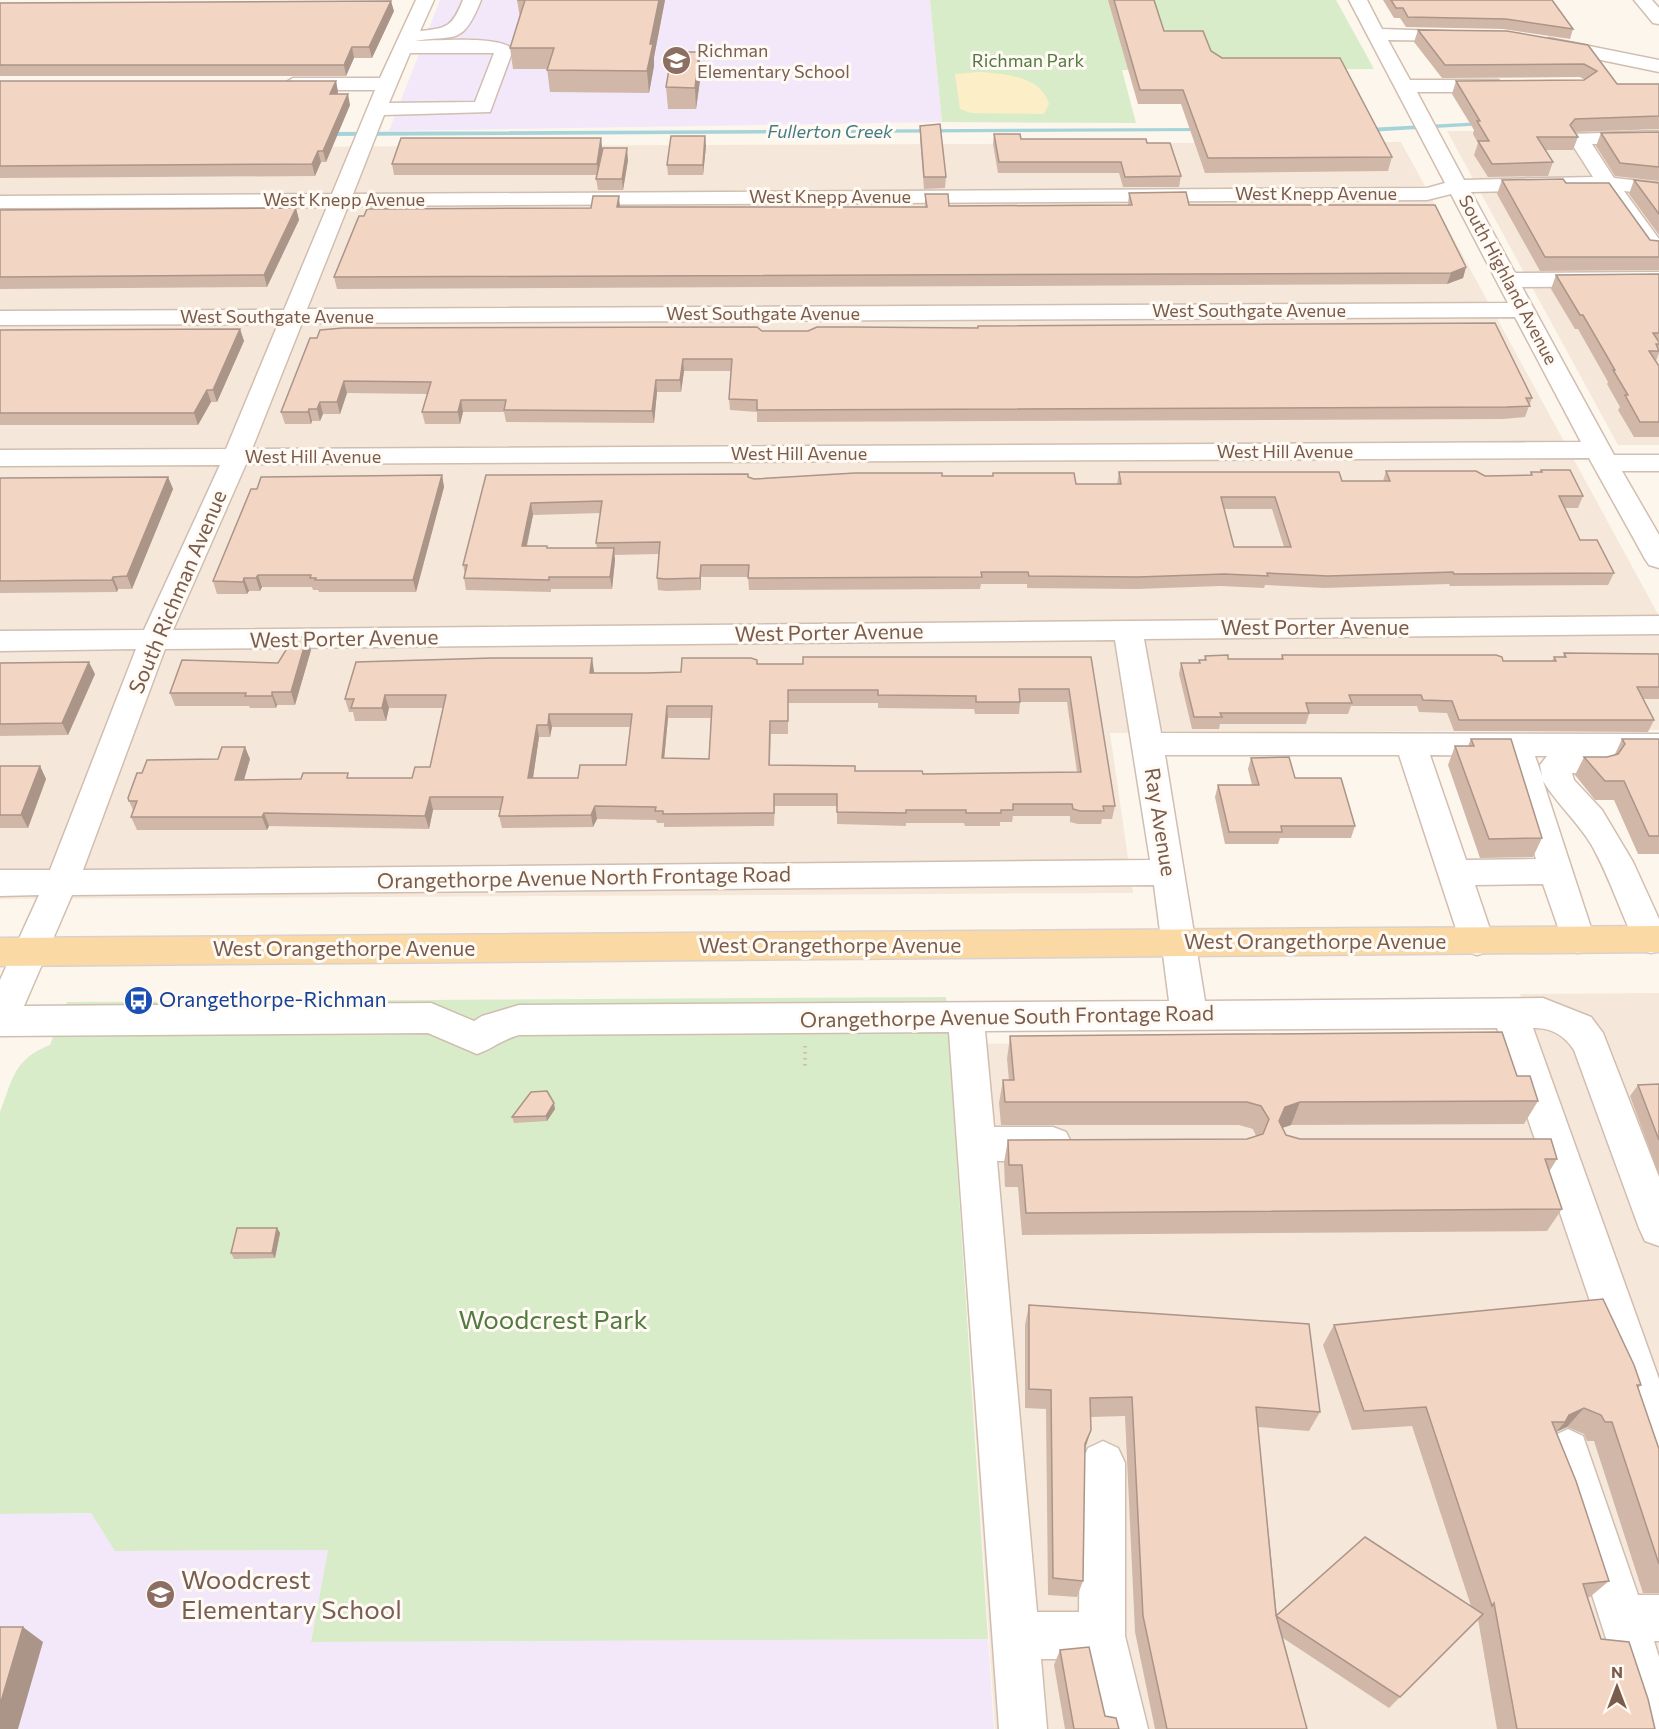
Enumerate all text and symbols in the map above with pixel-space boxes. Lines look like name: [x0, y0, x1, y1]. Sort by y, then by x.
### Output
place label: Richman Elementary School: [697, 39, 850, 82]
school or university icon: Richman Elementary School: [660, 45, 692, 77]
park label: Richman Park: [972, 49, 1084, 71]
water label: Fullerton Creek: [767, 120, 894, 142]
street label: West Knepp Avenue: [1235, 182, 1397, 204]
street label: West Knepp Avenue: [749, 185, 911, 207]
street label: West Knepp Avenue: [263, 188, 425, 210]
street label: South Highland Avenue: [1455, 191, 1563, 368]
street label: West Southgate Avenue: [1152, 299, 1346, 321]
street label: West Southgate Avenue: [666, 302, 860, 324]
street label: West Southgate Avenue: [180, 305, 374, 327]
street label: West Hill Avenue: [1217, 440, 1353, 462]
street label: West Hill Avenue: [731, 442, 867, 464]
street label: West Hill Avenue: [245, 445, 381, 467]
street label: South Richman Avenue: [122, 486, 231, 697]
street label: West Porter Avenue: [1221, 614, 1409, 639]
street label: West Porter Avenue: [734, 617, 924, 646]
street label: West Porter Avenue: [249, 623, 439, 652]
street label: Ray Avenue: [1141, 766, 1182, 878]
street label: Orangethorpe Avenue North Frontage Road: [377, 860, 791, 893]
street label: West Orangethorpe Avenue: [1184, 928, 1446, 953]
street label: West Orangethorpe Avenue: [699, 932, 961, 957]
street label: West Orangethorpe Avenue: [213, 935, 475, 960]
bus stop icon: Orangethorpe-Richman: [122, 984, 154, 1016]
place label: Orangethorpe-Richman: [159, 986, 387, 1011]
street label: Orangethorpe Avenue South Frontage Road: [800, 999, 1214, 1032]
park label: Woodcrest Park: [458, 1303, 648, 1334]
place label: Woodcrest Elementary School: [181, 1563, 402, 1624]
school or university icon: Woodcrest Elementary School: [144, 1579, 176, 1611]
north arrow: [1587, 1657, 1647, 1717]
text: N: [1611, 1662, 1623, 1681]

